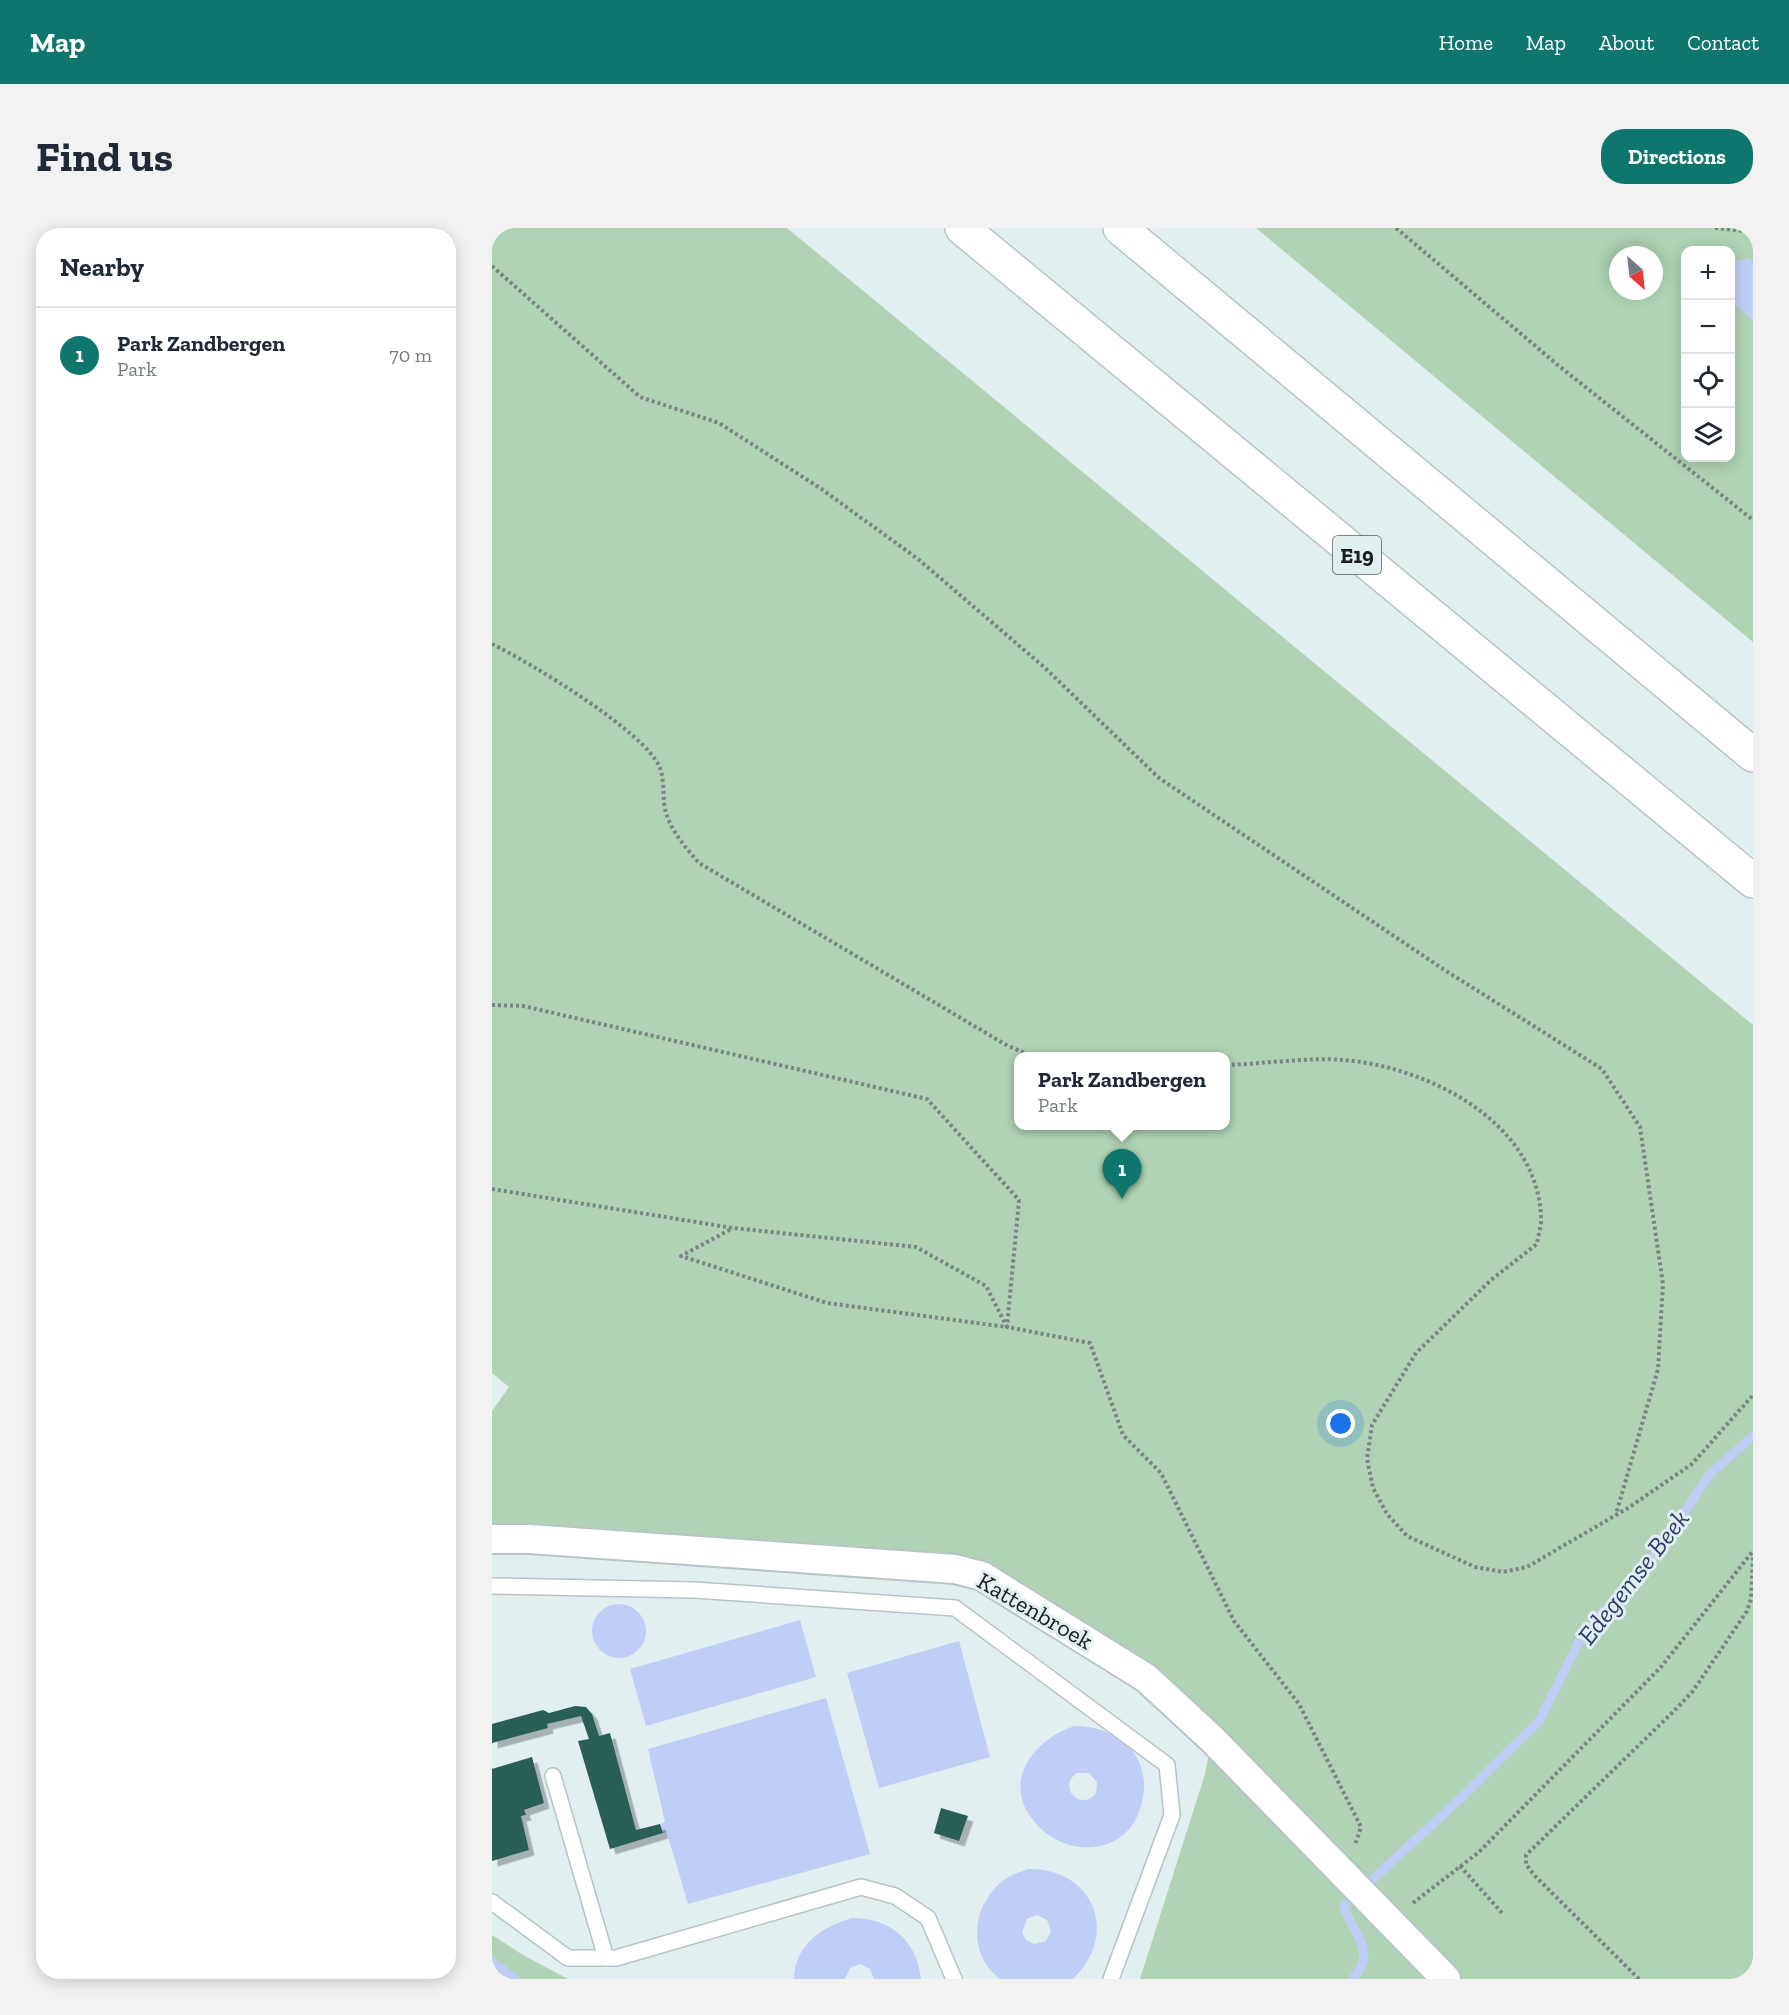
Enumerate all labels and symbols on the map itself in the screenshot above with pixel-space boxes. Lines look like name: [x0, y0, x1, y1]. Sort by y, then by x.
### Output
north arrow: [1609, 246, 1663, 300]
road number: E19: [1333, 536, 1381, 574]
pin: 1: [1102, 1150, 1142, 1199]
your location: [1326, 1409, 1355, 1438]
water label: Edegemse Beek: [1570, 1503, 1696, 1651]
street label: Kattenbroek: [972, 1566, 1099, 1656]

